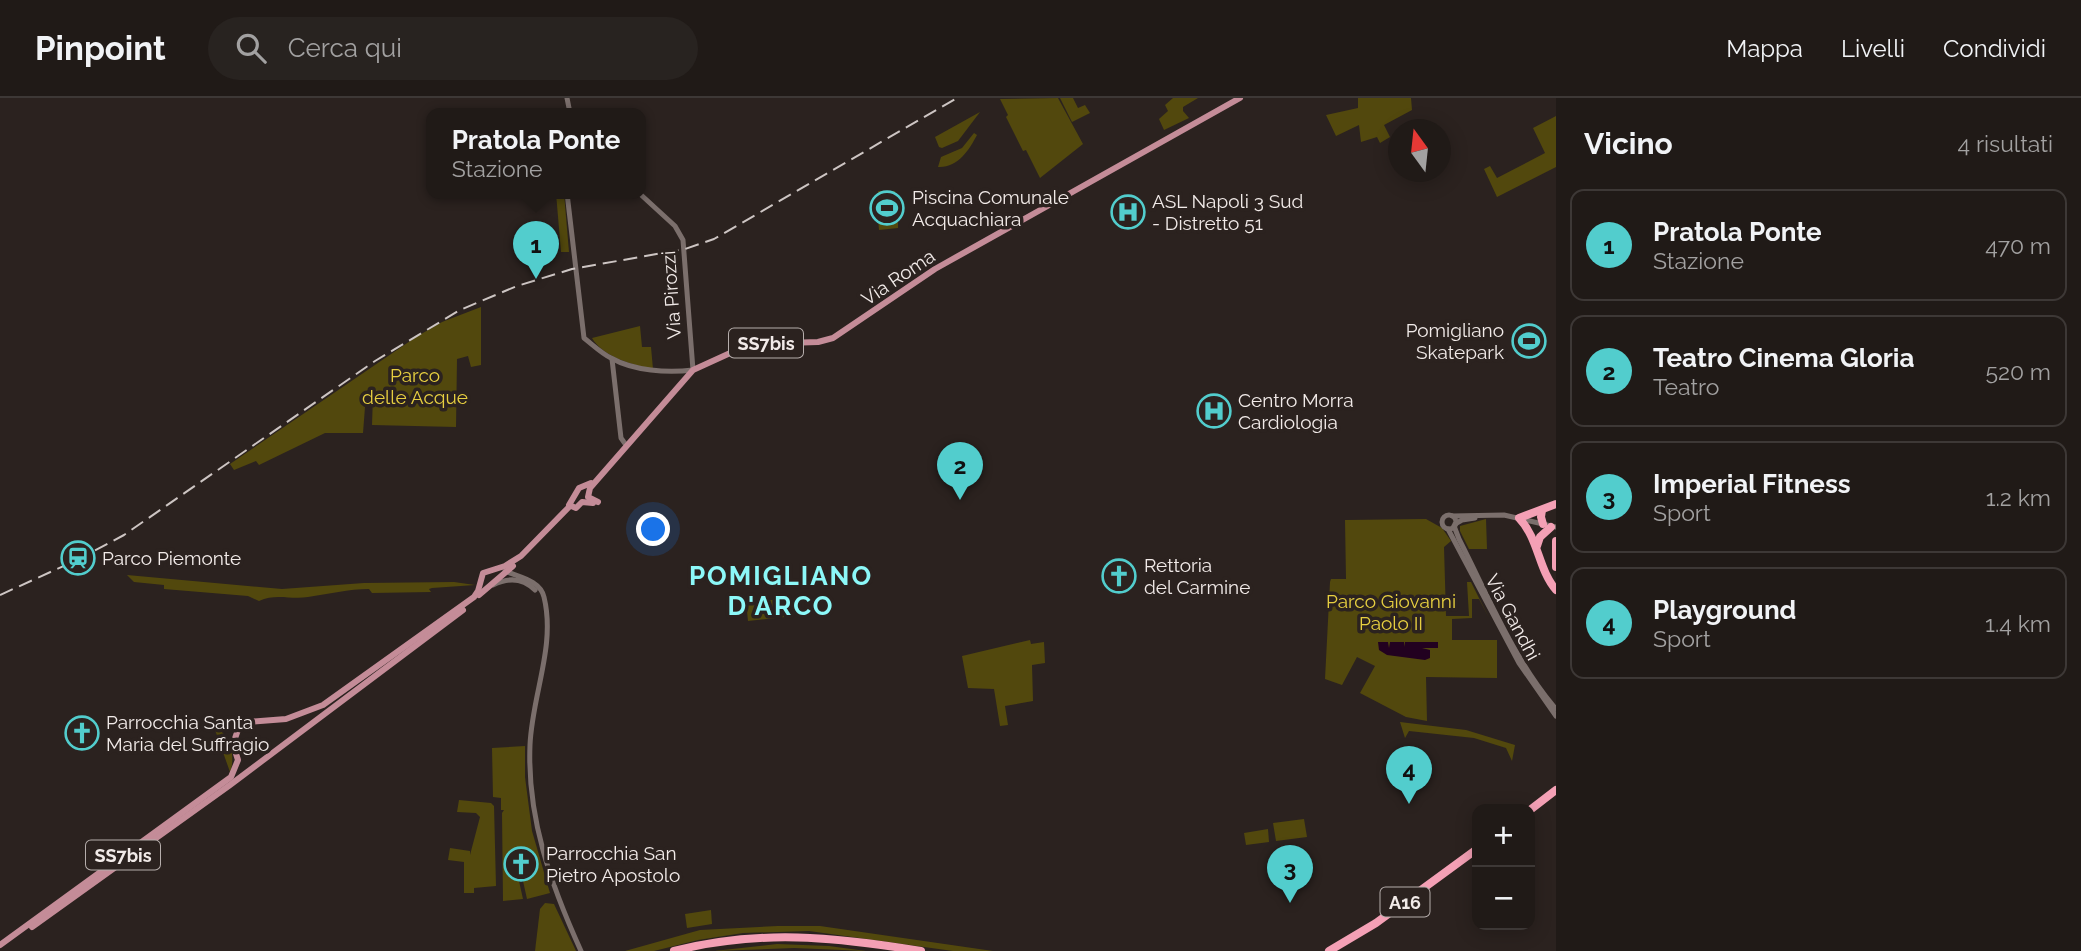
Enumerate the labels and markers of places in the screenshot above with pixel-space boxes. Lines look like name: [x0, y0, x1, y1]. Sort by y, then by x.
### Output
place label: Piscina Comunale Acquachiara: [912, 186, 1069, 230]
sports icon: Piscina Comunale Acquachiara: [868, 189, 906, 227]
place label: ASL Napoli 3 Sud - Distretto 51: [1152, 190, 1303, 234]
hospital icon: ASL Napoli 3 Sud - Distretto 51: [1109, 193, 1147, 231]
pin: 1: [513, 221, 559, 279]
place label: Pomigliano Skatepark: [1406, 319, 1504, 363]
sports icon: Pomigliano Skatepark: [1510, 322, 1548, 360]
place label: Centro Morra Cardiologia: [1238, 389, 1354, 433]
hospital icon: Centro Morra Cardiologia: [1195, 392, 1233, 430]
pin: 2: [937, 442, 983, 500]
station icon: Parco Piemonte: [59, 539, 97, 577]
place label: Parco Piemonte: [102, 547, 241, 569]
place label: Rettoria del Carmine: [1144, 554, 1250, 598]
church icon: Rettoria del Carmine: [1100, 557, 1138, 595]
place label: Parrocchia Santa Maria del Suffragio: [106, 711, 269, 755]
church icon: Parrocchia Santa Maria del Suffragio: [63, 714, 101, 752]
pin: 4: [1386, 746, 1432, 804]
place label: Parrocchia San Pietro Apostolo: [546, 842, 680, 886]
church icon: Parrocchia San Pietro Apostolo: [502, 845, 540, 883]
pin: 3: [1267, 845, 1313, 903]

